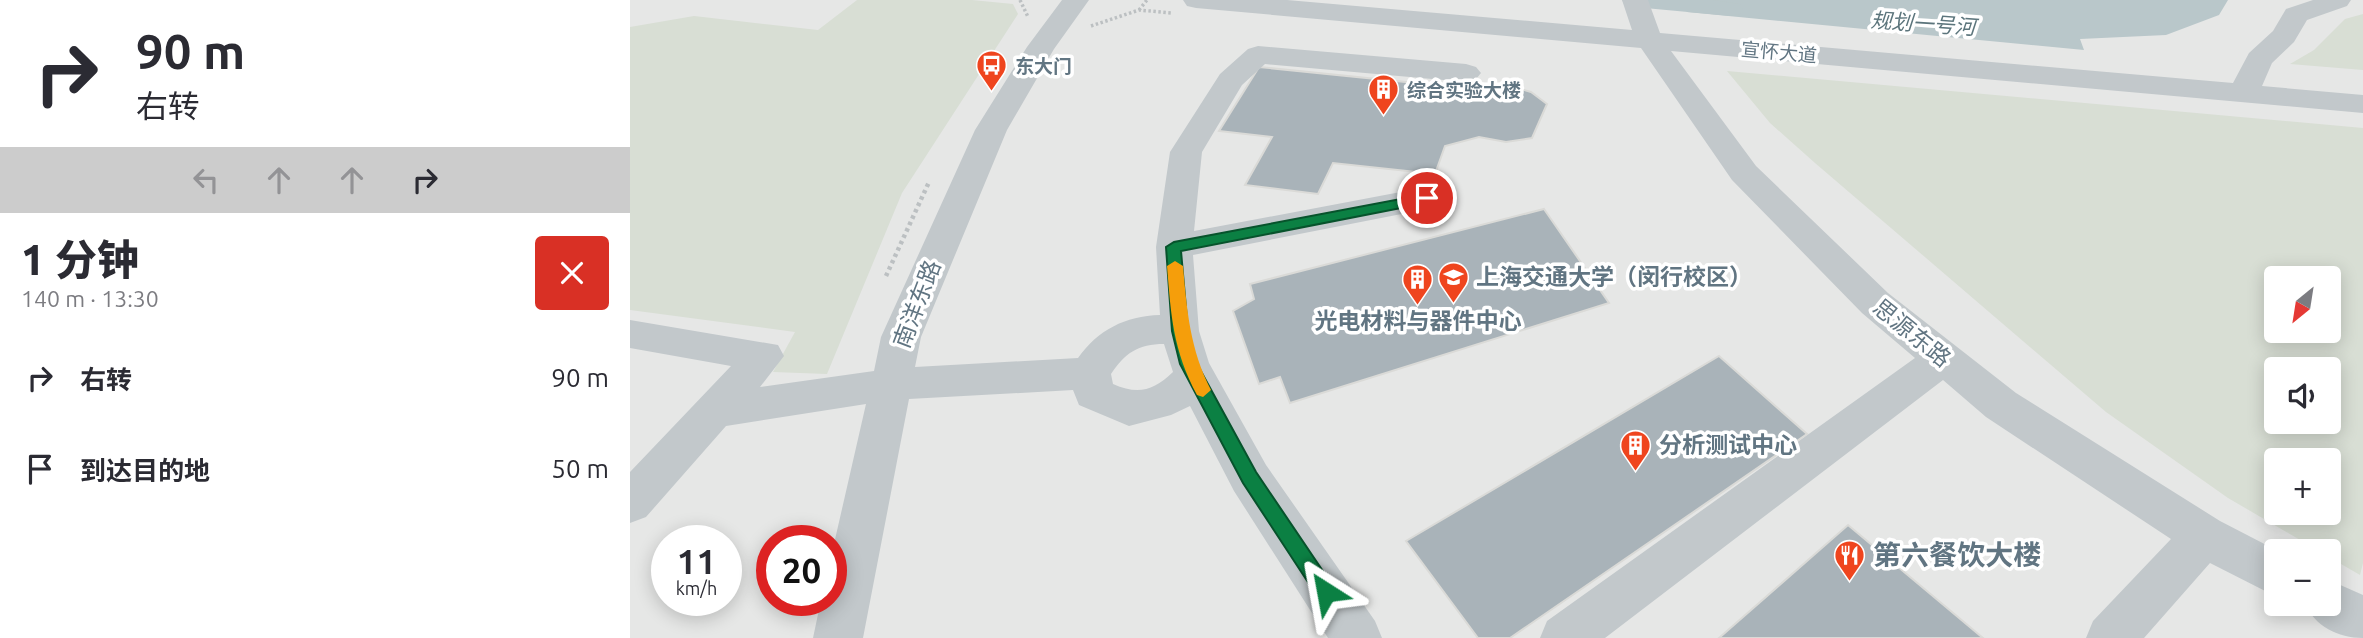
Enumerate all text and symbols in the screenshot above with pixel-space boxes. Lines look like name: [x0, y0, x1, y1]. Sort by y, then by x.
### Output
water label: 规划一号河: [1870, 7, 1980, 39]
text: 90 m: [136, 23, 245, 78]
icon: right: [21, 28, 112, 119]
street label: 宣怀大道: [1740, 38, 1818, 66]
bus stop icon: 东大门: [975, 49, 1009, 93]
place label: 东大门: [1015, 55, 1072, 77]
building icon: 综合实验大楼: [1367, 73, 1401, 117]
place label: 综合实验大楼: [1407, 79, 1521, 101]
text: 右转: [136, 88, 200, 124]
icon: left: [187, 161, 225, 199]
icon: ahead: [260, 161, 298, 199]
icon: ahead: [333, 161, 371, 199]
icon: right: [406, 161, 444, 199]
pin: [1397, 168, 1457, 228]
icon: arrive: [1408, 179, 1446, 217]
text: 1 分钟: [21, 236, 139, 283]
button: close: [535, 236, 609, 310]
street label: 南洋东路: [888, 256, 945, 351]
school or university icon: 上海交通大学（闵行校区）: [1436, 260, 1470, 304]
building icon: 光电材料与器件中心: [1401, 263, 1435, 307]
place label: 上海交通大学（闵行校区）: [1476, 264, 1752, 289]
north arrow: [2264, 266, 2342, 343]
map controls: [2264, 266, 2341, 616]
text: 140 m · 13:30: [21, 286, 159, 311]
street label: 思源东路: [1869, 294, 1956, 371]
place label: 光电材料与器件中心: [1315, 308, 1522, 333]
button: sound: [2264, 357, 2341, 434]
icon: right: [21, 359, 59, 397]
text: 90 m: [551, 363, 609, 392]
text: 右转: [80, 365, 132, 394]
building icon: 分析测试中心: [1619, 428, 1653, 472]
place label: 分析测试中心: [1659, 432, 1797, 457]
button: +: [2264, 448, 2341, 525]
icon: arrive: [21, 450, 59, 488]
text: 50 m: [551, 454, 609, 483]
text: 到达目的地: [80, 456, 210, 485]
speed limit sign: 20: [756, 525, 847, 616]
restaurant icon: 第六餐饮大楼: [1833, 538, 1867, 582]
place label: 第六餐饮大楼: [1873, 539, 2041, 570]
button: −: [2264, 539, 2341, 616]
text: 11: [677, 541, 716, 581]
position arrow: [1289, 555, 1363, 629]
text: km/h: [676, 578, 717, 598]

